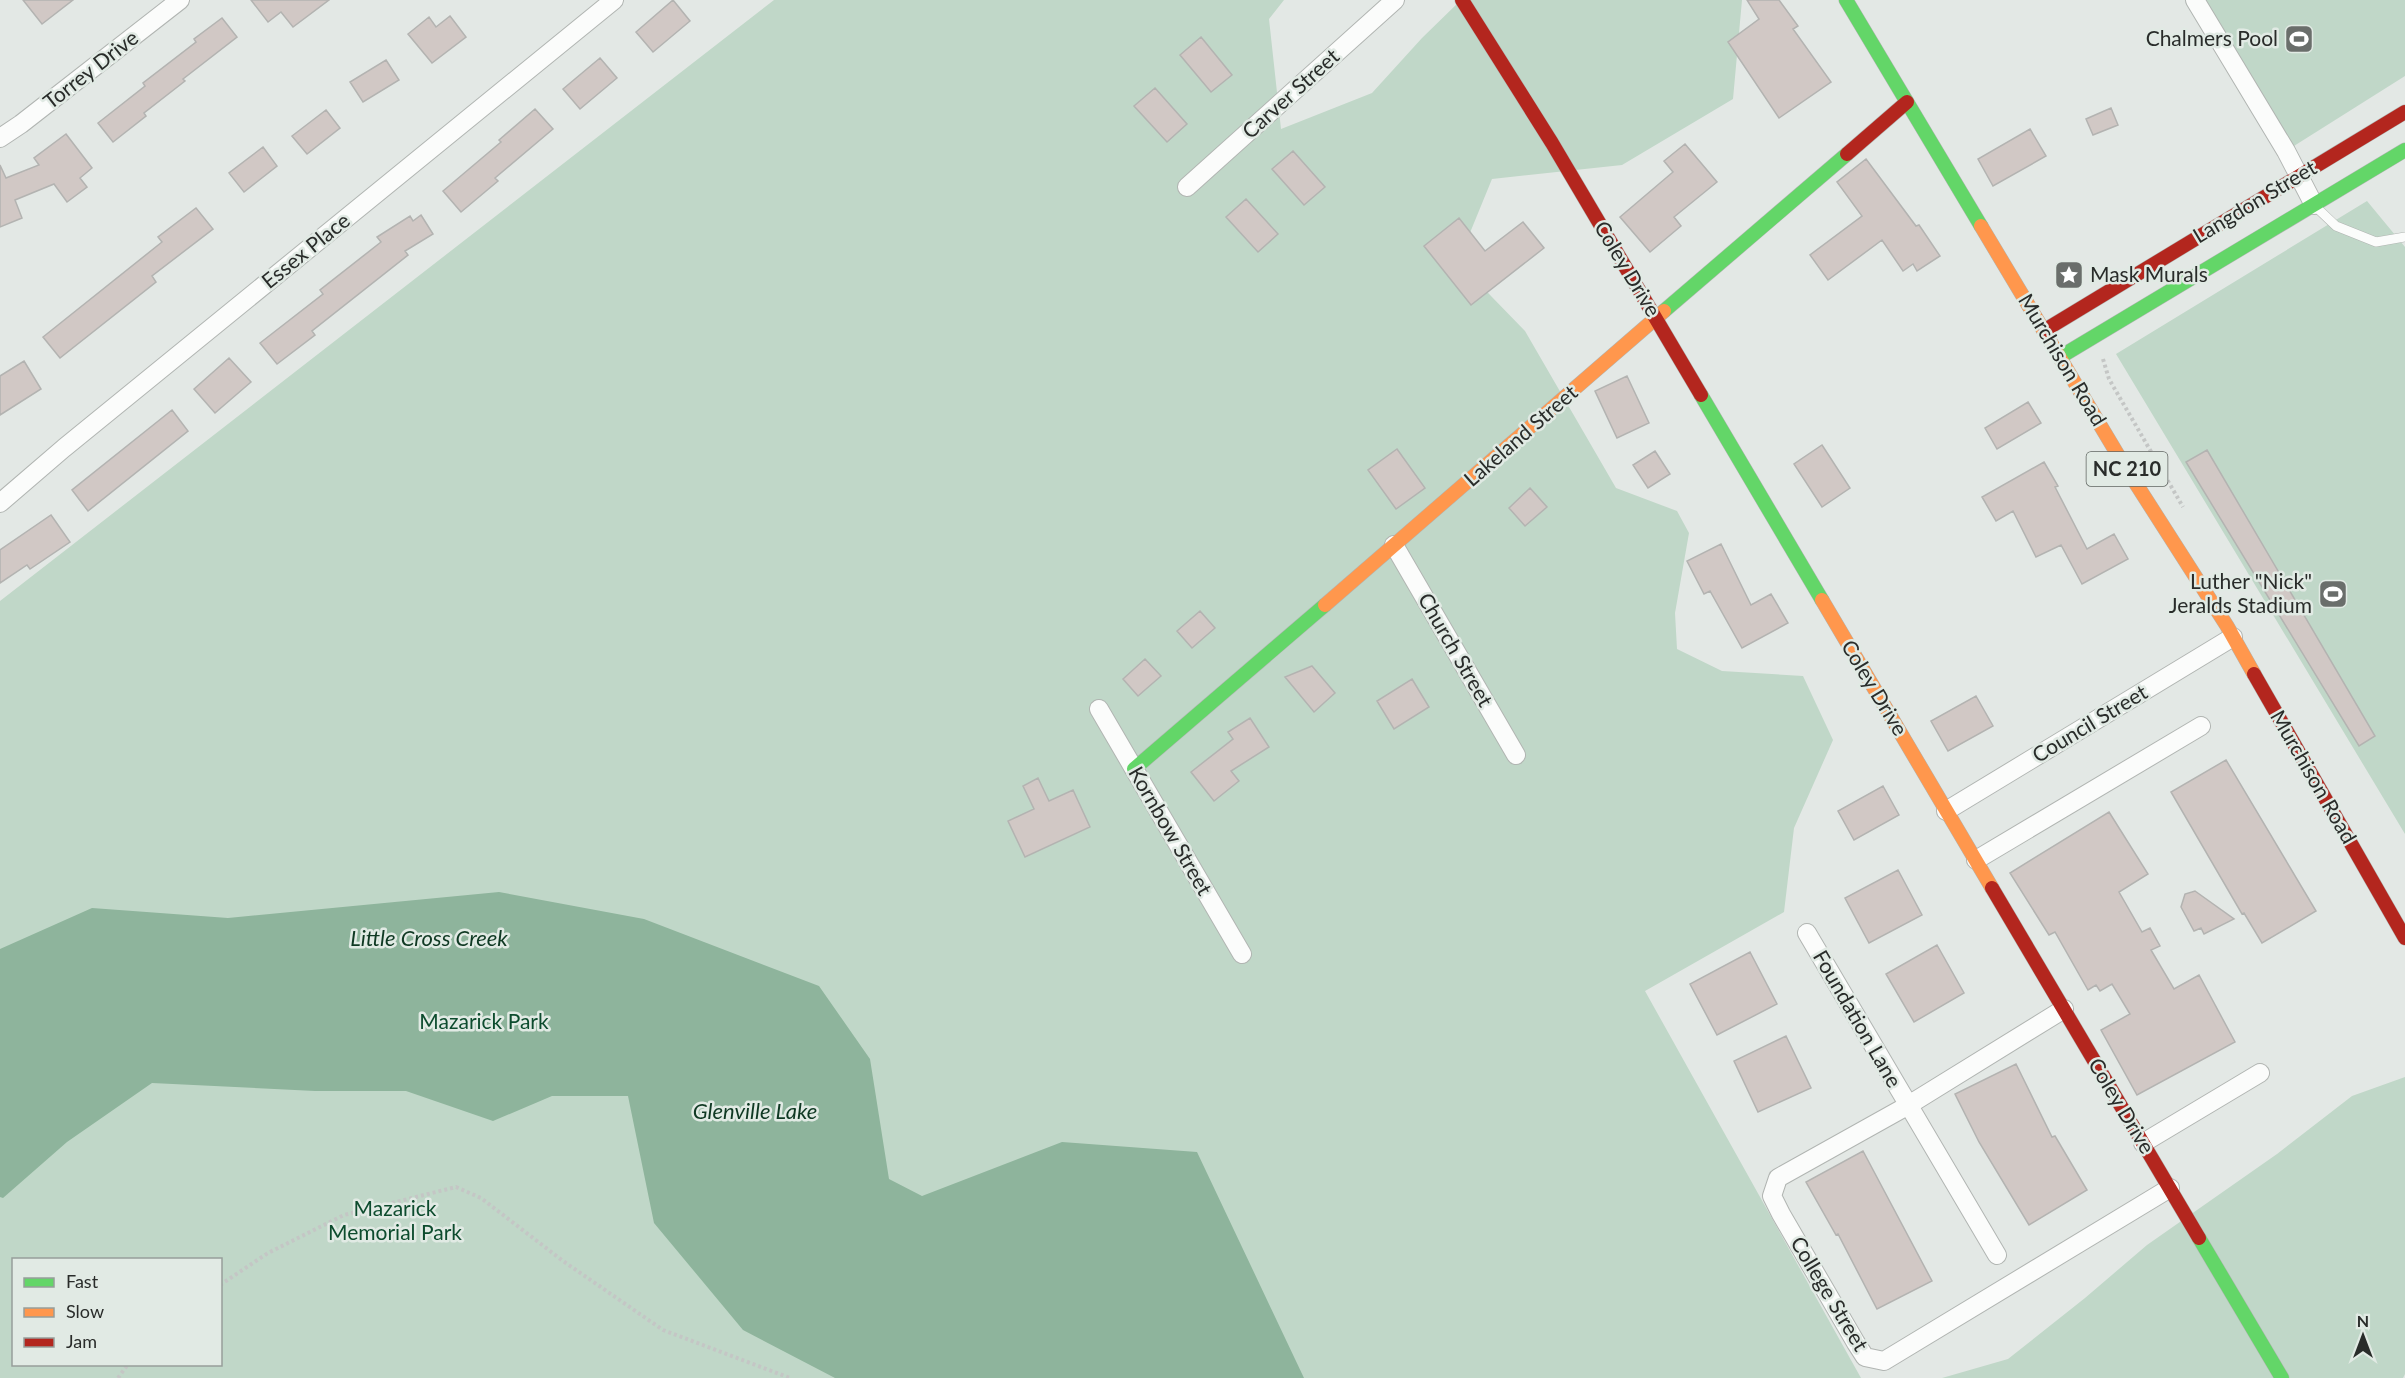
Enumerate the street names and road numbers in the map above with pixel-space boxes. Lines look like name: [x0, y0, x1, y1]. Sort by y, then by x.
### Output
street label: Torrey Drive: [38, 24, 142, 114]
street label: Carver Street: [1236, 43, 1344, 143]
street label: Langdon Street: [2188, 154, 2321, 247]
street label: Essex Place: [256, 207, 354, 293]
street label: Coley Drive: [1590, 216, 1667, 321]
street label: Murchison Road: [2014, 289, 2113, 430]
street label: Lakeland Street: [1458, 379, 1582, 491]
road number: NC 210: [2086, 452, 2168, 486]
street label: Church Street: [1414, 588, 1499, 711]
street label: Coley Drive: [1837, 635, 1914, 740]
street label: Council Street: [2027, 678, 2152, 767]
street label: Murchison Road: [2266, 705, 2363, 847]
street label: Kornbow Street: [1124, 761, 1219, 900]
street label: Foundation Lane: [1809, 945, 1908, 1091]
street label: Coley Drive: [2084, 1053, 2161, 1158]
street label: College Street: [1786, 1231, 1875, 1355]

